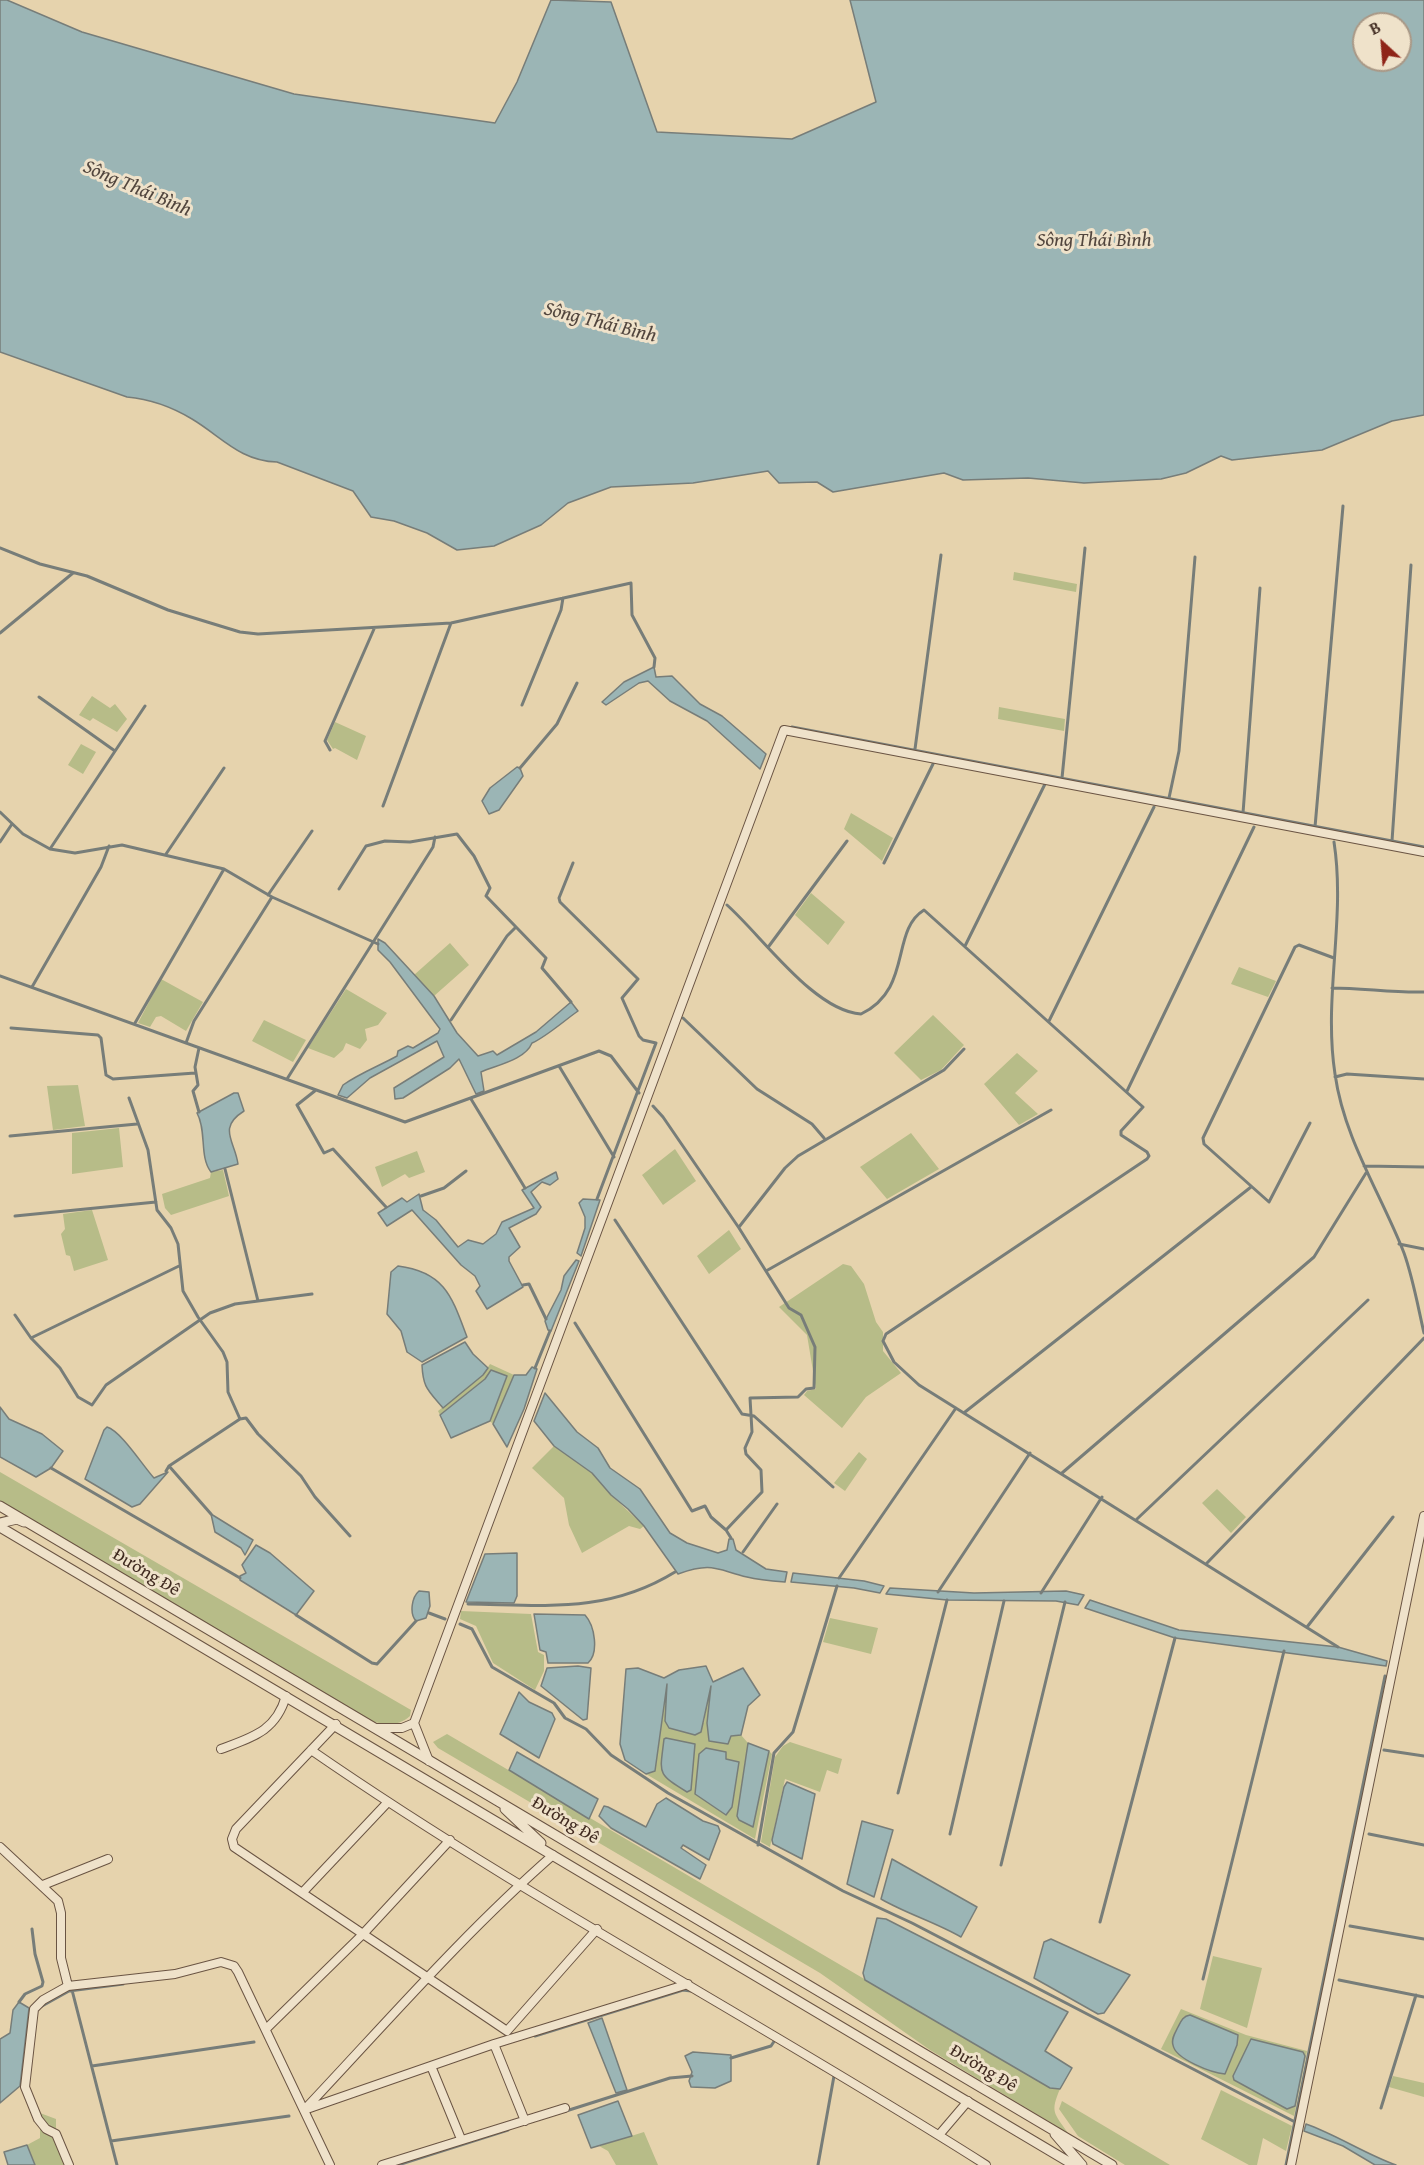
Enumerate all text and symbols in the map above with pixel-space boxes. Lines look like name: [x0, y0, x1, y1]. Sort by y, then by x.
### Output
north arrow: [1352, 12, 1412, 72]
text: B: [1365, 15, 1385, 41]
water label: Sông Thái Bình: [79, 155, 195, 223]
water label: Sông Thái Bình: [1036, 229, 1152, 253]
water label: Sông Thái Bình: [541, 297, 659, 349]
street label: Đường Đê: [108, 1544, 184, 1602]
street label: Đường Đê: [527, 1792, 603, 1850]
street label: Đường Đê: [945, 2040, 1021, 2098]

